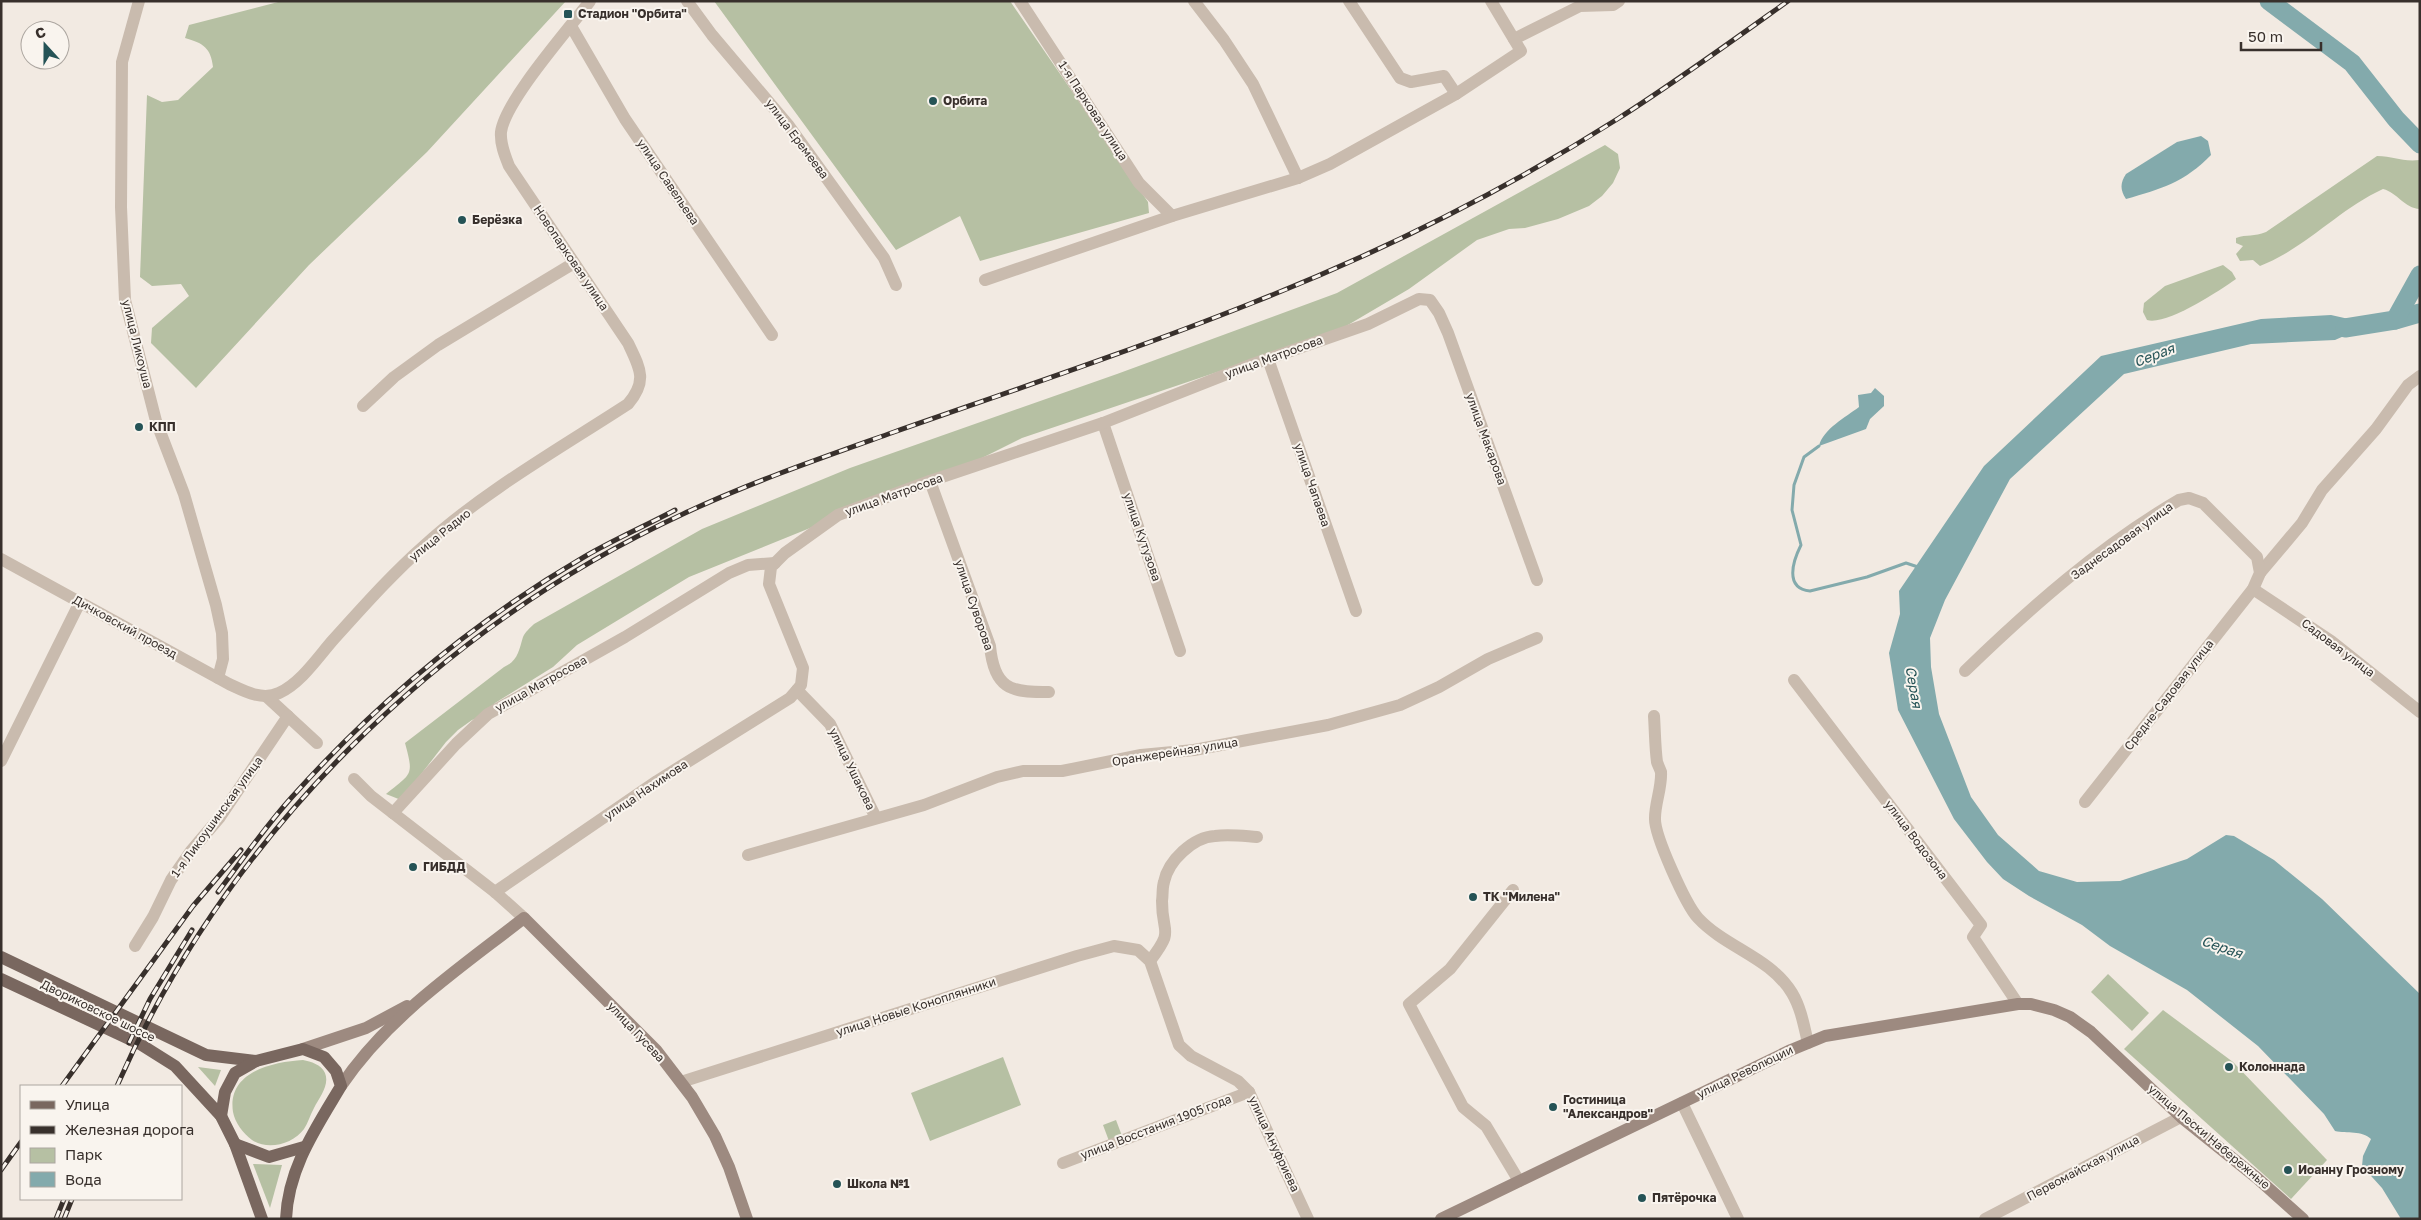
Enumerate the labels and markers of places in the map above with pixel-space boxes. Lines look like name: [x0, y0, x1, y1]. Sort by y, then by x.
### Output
place label: Стадион "Орбита": [578, 6, 687, 21]
marker: Стадион "Орбита": [562, 8, 574, 20]
place label: Орбита: [943, 93, 987, 108]
marker: Орбита: [927, 95, 939, 107]
place label: Берёзка: [472, 212, 522, 227]
marker: Берёзка: [456, 214, 468, 226]
place label: КПП: [149, 419, 176, 434]
marker: КПП: [133, 421, 145, 433]
place label: ГИБДД: [423, 859, 465, 874]
marker: ГИБДД: [407, 861, 419, 873]
place label: ТК "Милена": [1483, 889, 1560, 904]
marker: ТК "Милена": [1467, 891, 1479, 903]
place label: Колоннада: [2239, 1059, 2305, 1074]
marker: Колоннада: [2223, 1061, 2235, 1073]
place label: Гостиница "Александров": [1563, 1092, 1653, 1121]
marker: Гостиница "Александров": [1547, 1101, 1559, 1113]
place label: Иоанну Грозному: [2298, 1162, 2405, 1177]
marker: Иоанну Грозному: [2282, 1164, 2294, 1176]
place label: Школа №1: [847, 1176, 909, 1191]
marker: Школа №1: [831, 1178, 843, 1190]
place label: Пятёрочка: [1652, 1190, 1717, 1205]
marker: Пятёрочка: [1636, 1192, 1648, 1204]

